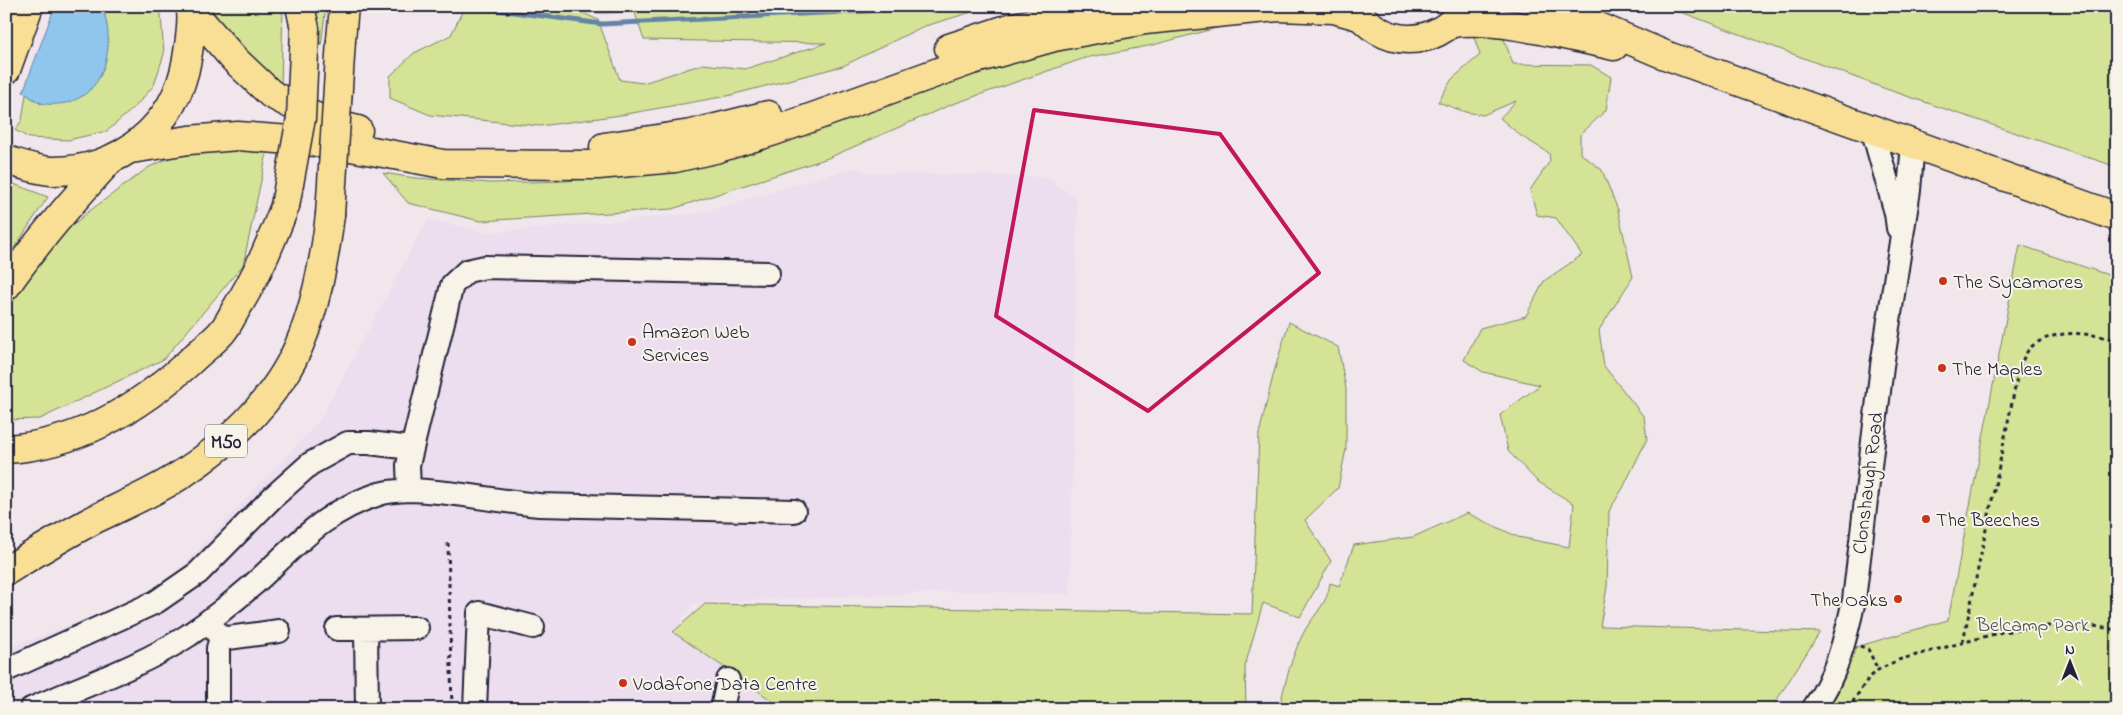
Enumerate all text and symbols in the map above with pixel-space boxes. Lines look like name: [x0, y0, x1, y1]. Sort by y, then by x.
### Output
place label: The Sycamores: [1953, 269, 2083, 298]
marker: The Sycamores: [1937, 275, 1949, 287]
place label: Amazon Web Services: [642, 319, 750, 371]
marker: Amazon Web Services: [626, 336, 638, 348]
place label: The Maples: [1952, 356, 2043, 385]
marker: The Maples: [1936, 362, 1948, 374]
street label: Clonshaugh Road: [1846, 411, 1894, 556]
road number: M50: [205, 424, 247, 458]
place label: The Beeches: [1936, 507, 2040, 536]
marker: The Beeches: [1920, 513, 1932, 525]
place label: The Oaks: [1810, 587, 1888, 616]
marker: The Oaks: [1892, 593, 1904, 605]
park label: Belcamp Park: [1976, 612, 2090, 641]
north arrow: [2046, 638, 2096, 688]
text: N: [2065, 640, 2075, 661]
place label: Vodafone Data Centre: [632, 671, 817, 700]
marker: Vodafone Data Centre: [617, 677, 629, 689]

